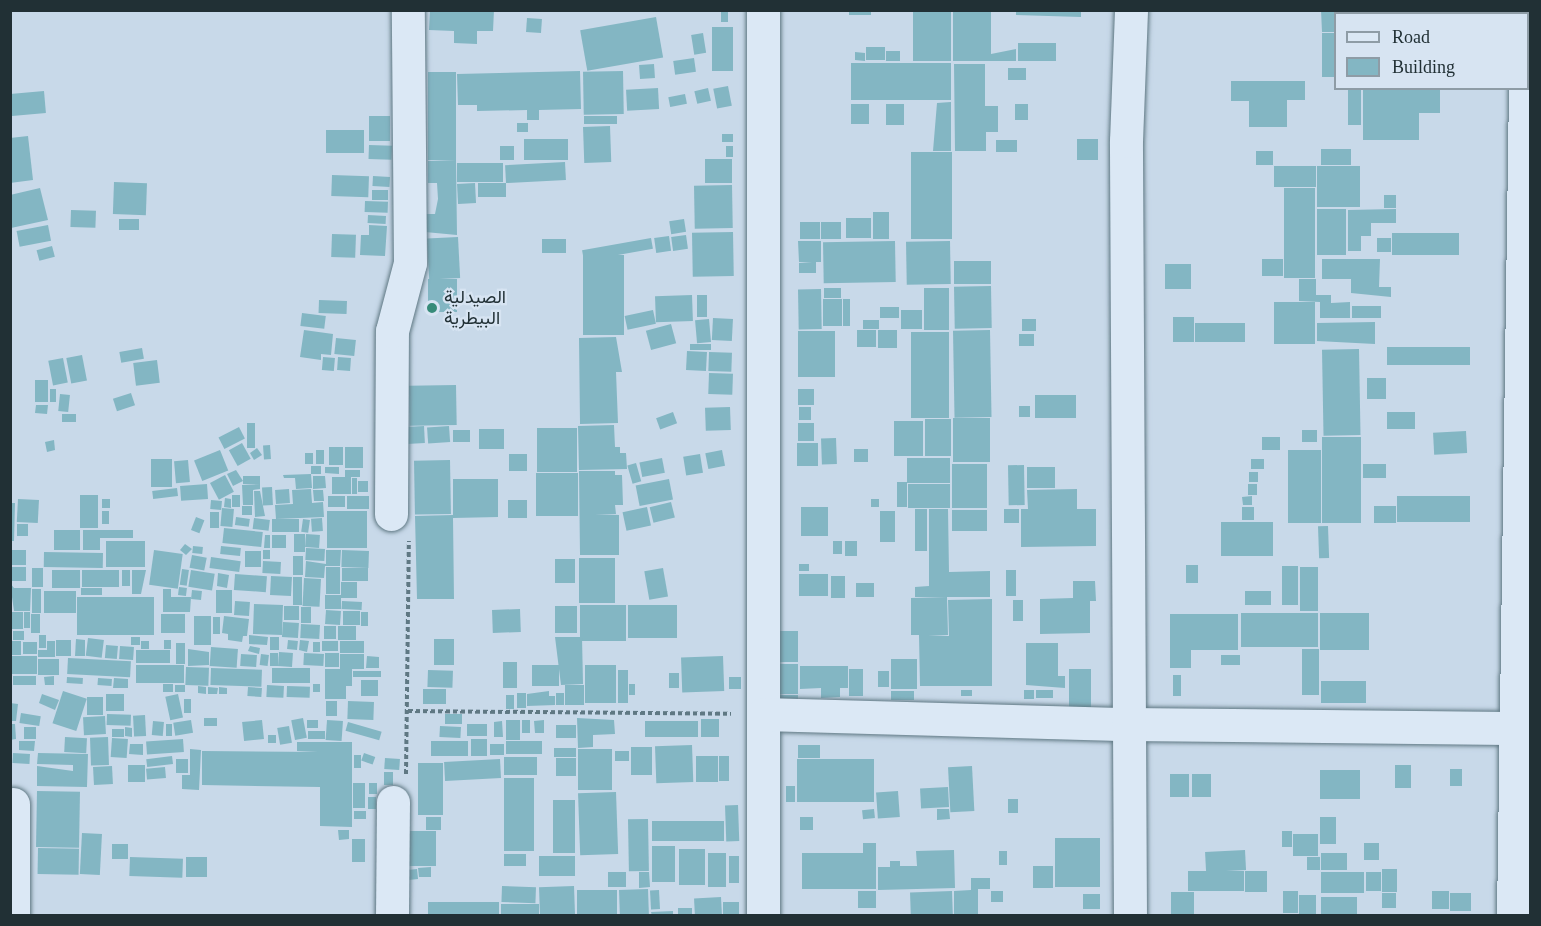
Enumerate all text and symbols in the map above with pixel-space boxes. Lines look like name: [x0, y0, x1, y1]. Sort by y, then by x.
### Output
legend: [1334, 12, 1529, 90]
text: Road: [1392, 27, 1430, 47]
text: Building: [1392, 57, 1455, 77]
place label: الصيدلية البيطرية: [444, 287, 506, 330]
marker: الصيدلية البيطرية: [425, 301, 439, 315]

